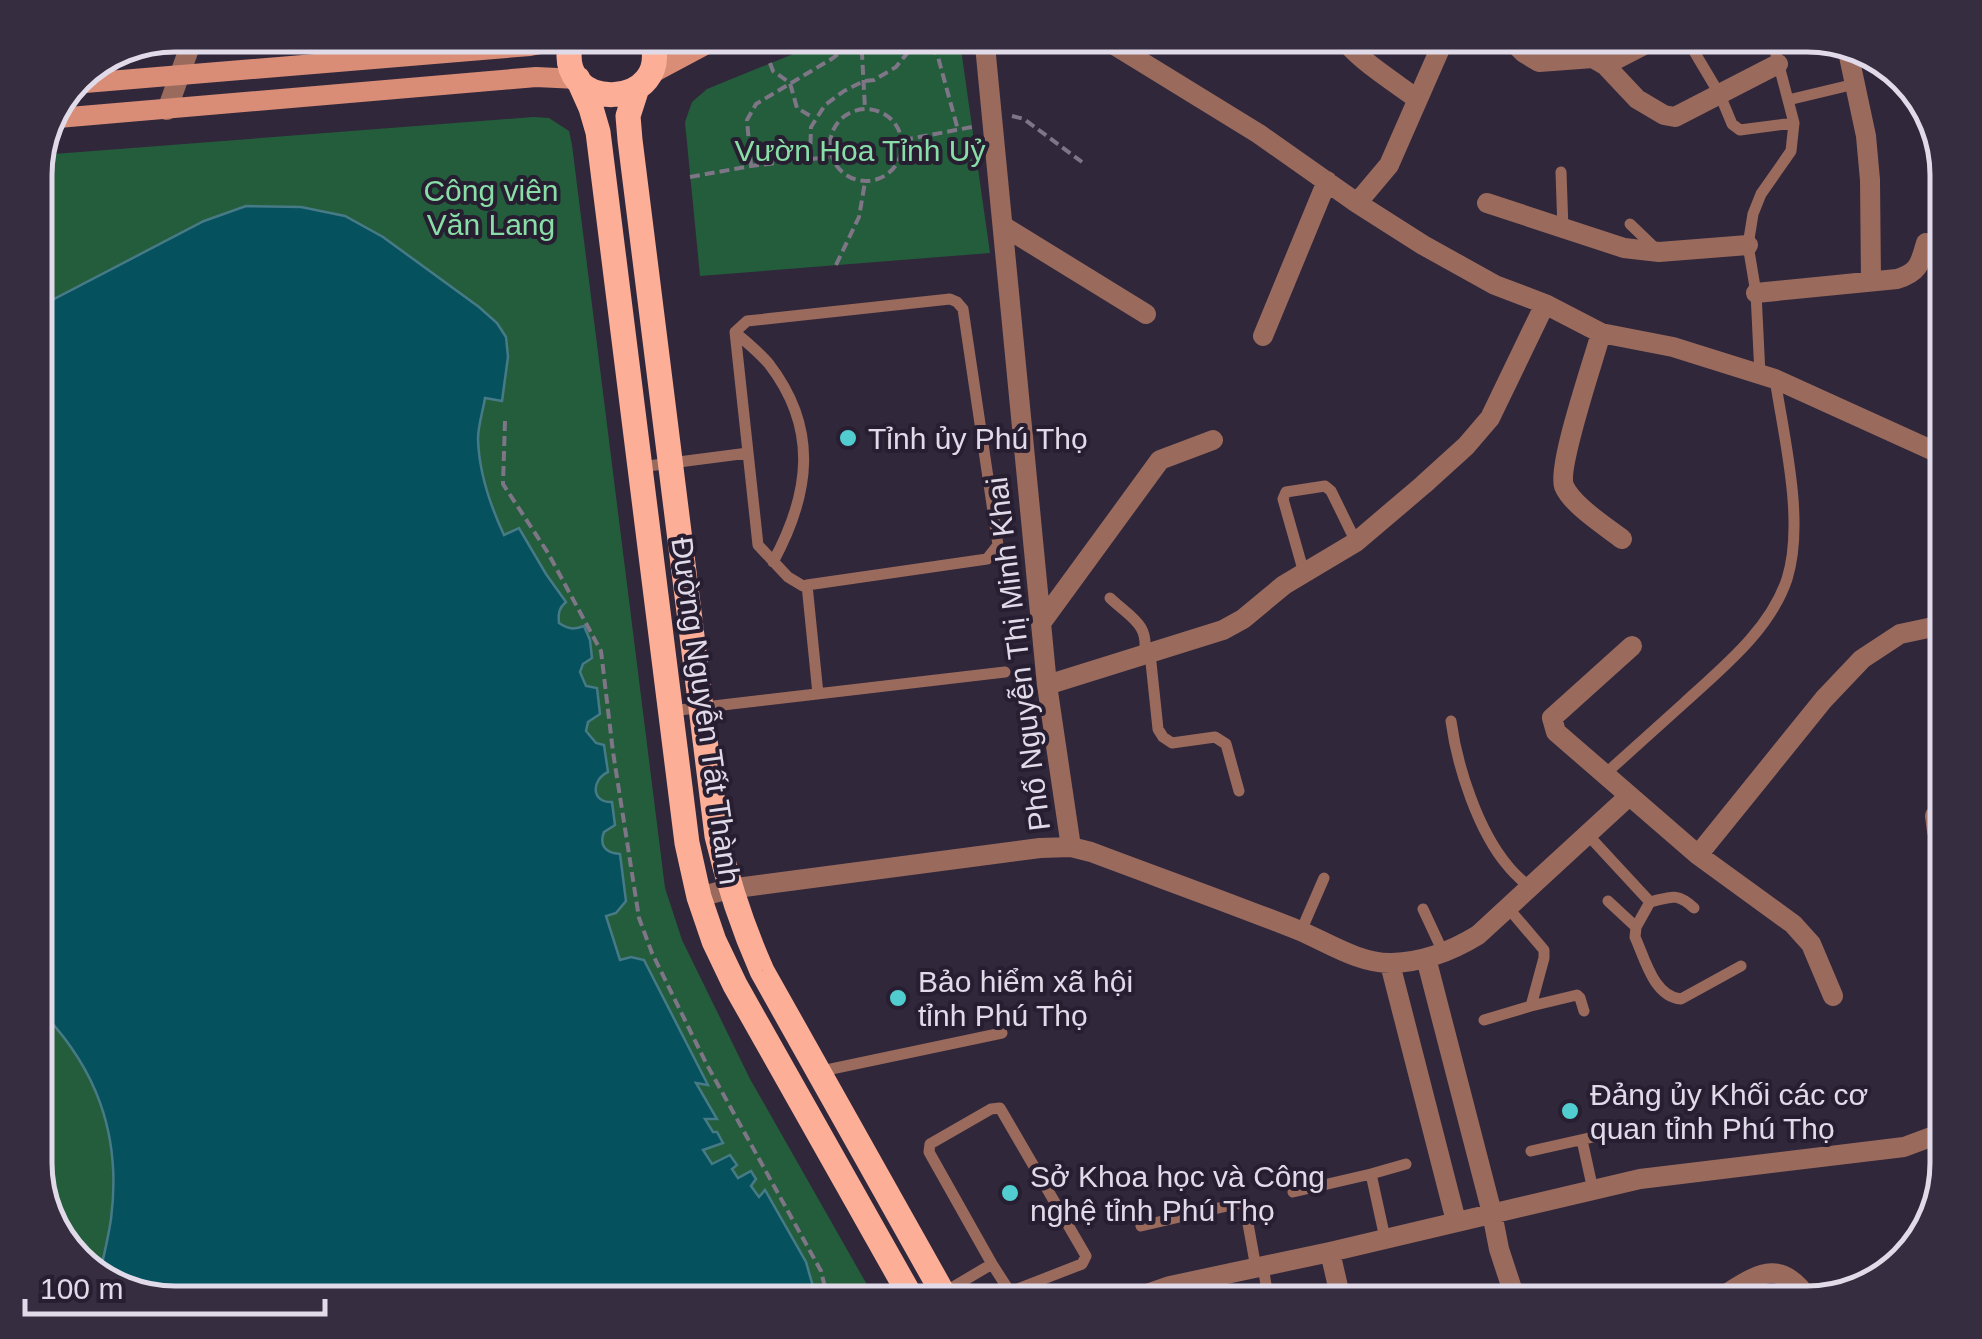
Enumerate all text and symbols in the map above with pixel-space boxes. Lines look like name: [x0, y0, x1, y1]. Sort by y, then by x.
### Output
park label: Vườn Hoa Tỉnh Uỷ: [735, 134, 985, 167]
park label: Công viên Văn Lang: [423, 174, 559, 241]
place label: Tỉnh ủy Phú Thọ: [868, 422, 1088, 455]
marker: Tỉnh ủy Phú Thọ: [837, 427, 859, 449]
street label: Phố Nguyễn Thị Minh Khai: [980, 475, 1056, 833]
street label: Đường Nguyễn Tất Thành: [665, 535, 747, 887]
place label: Bảo hiểm xã hội tỉnh Phú Thọ: [918, 965, 1133, 1032]
marker: Bảo hiểm xã hội tỉnh Phú Thọ: [887, 987, 909, 1009]
place label: Đảng ủy Khối các cơ quan tỉnh Phú Thọ: [1590, 1078, 1868, 1145]
marker: Đảng ủy Khối các cơ quan tỉnh Phú Thọ: [1559, 1100, 1581, 1122]
place label: Sở Khoa học và Công nghệ tỉnh Phú Thọ: [1030, 1160, 1325, 1227]
marker: Sở Khoa học và Công nghệ tỉnh Phú Thọ: [999, 1182, 1021, 1204]
scale bar: [25, 1254, 325, 1316]
text: 100 m: [40, 1272, 123, 1305]

